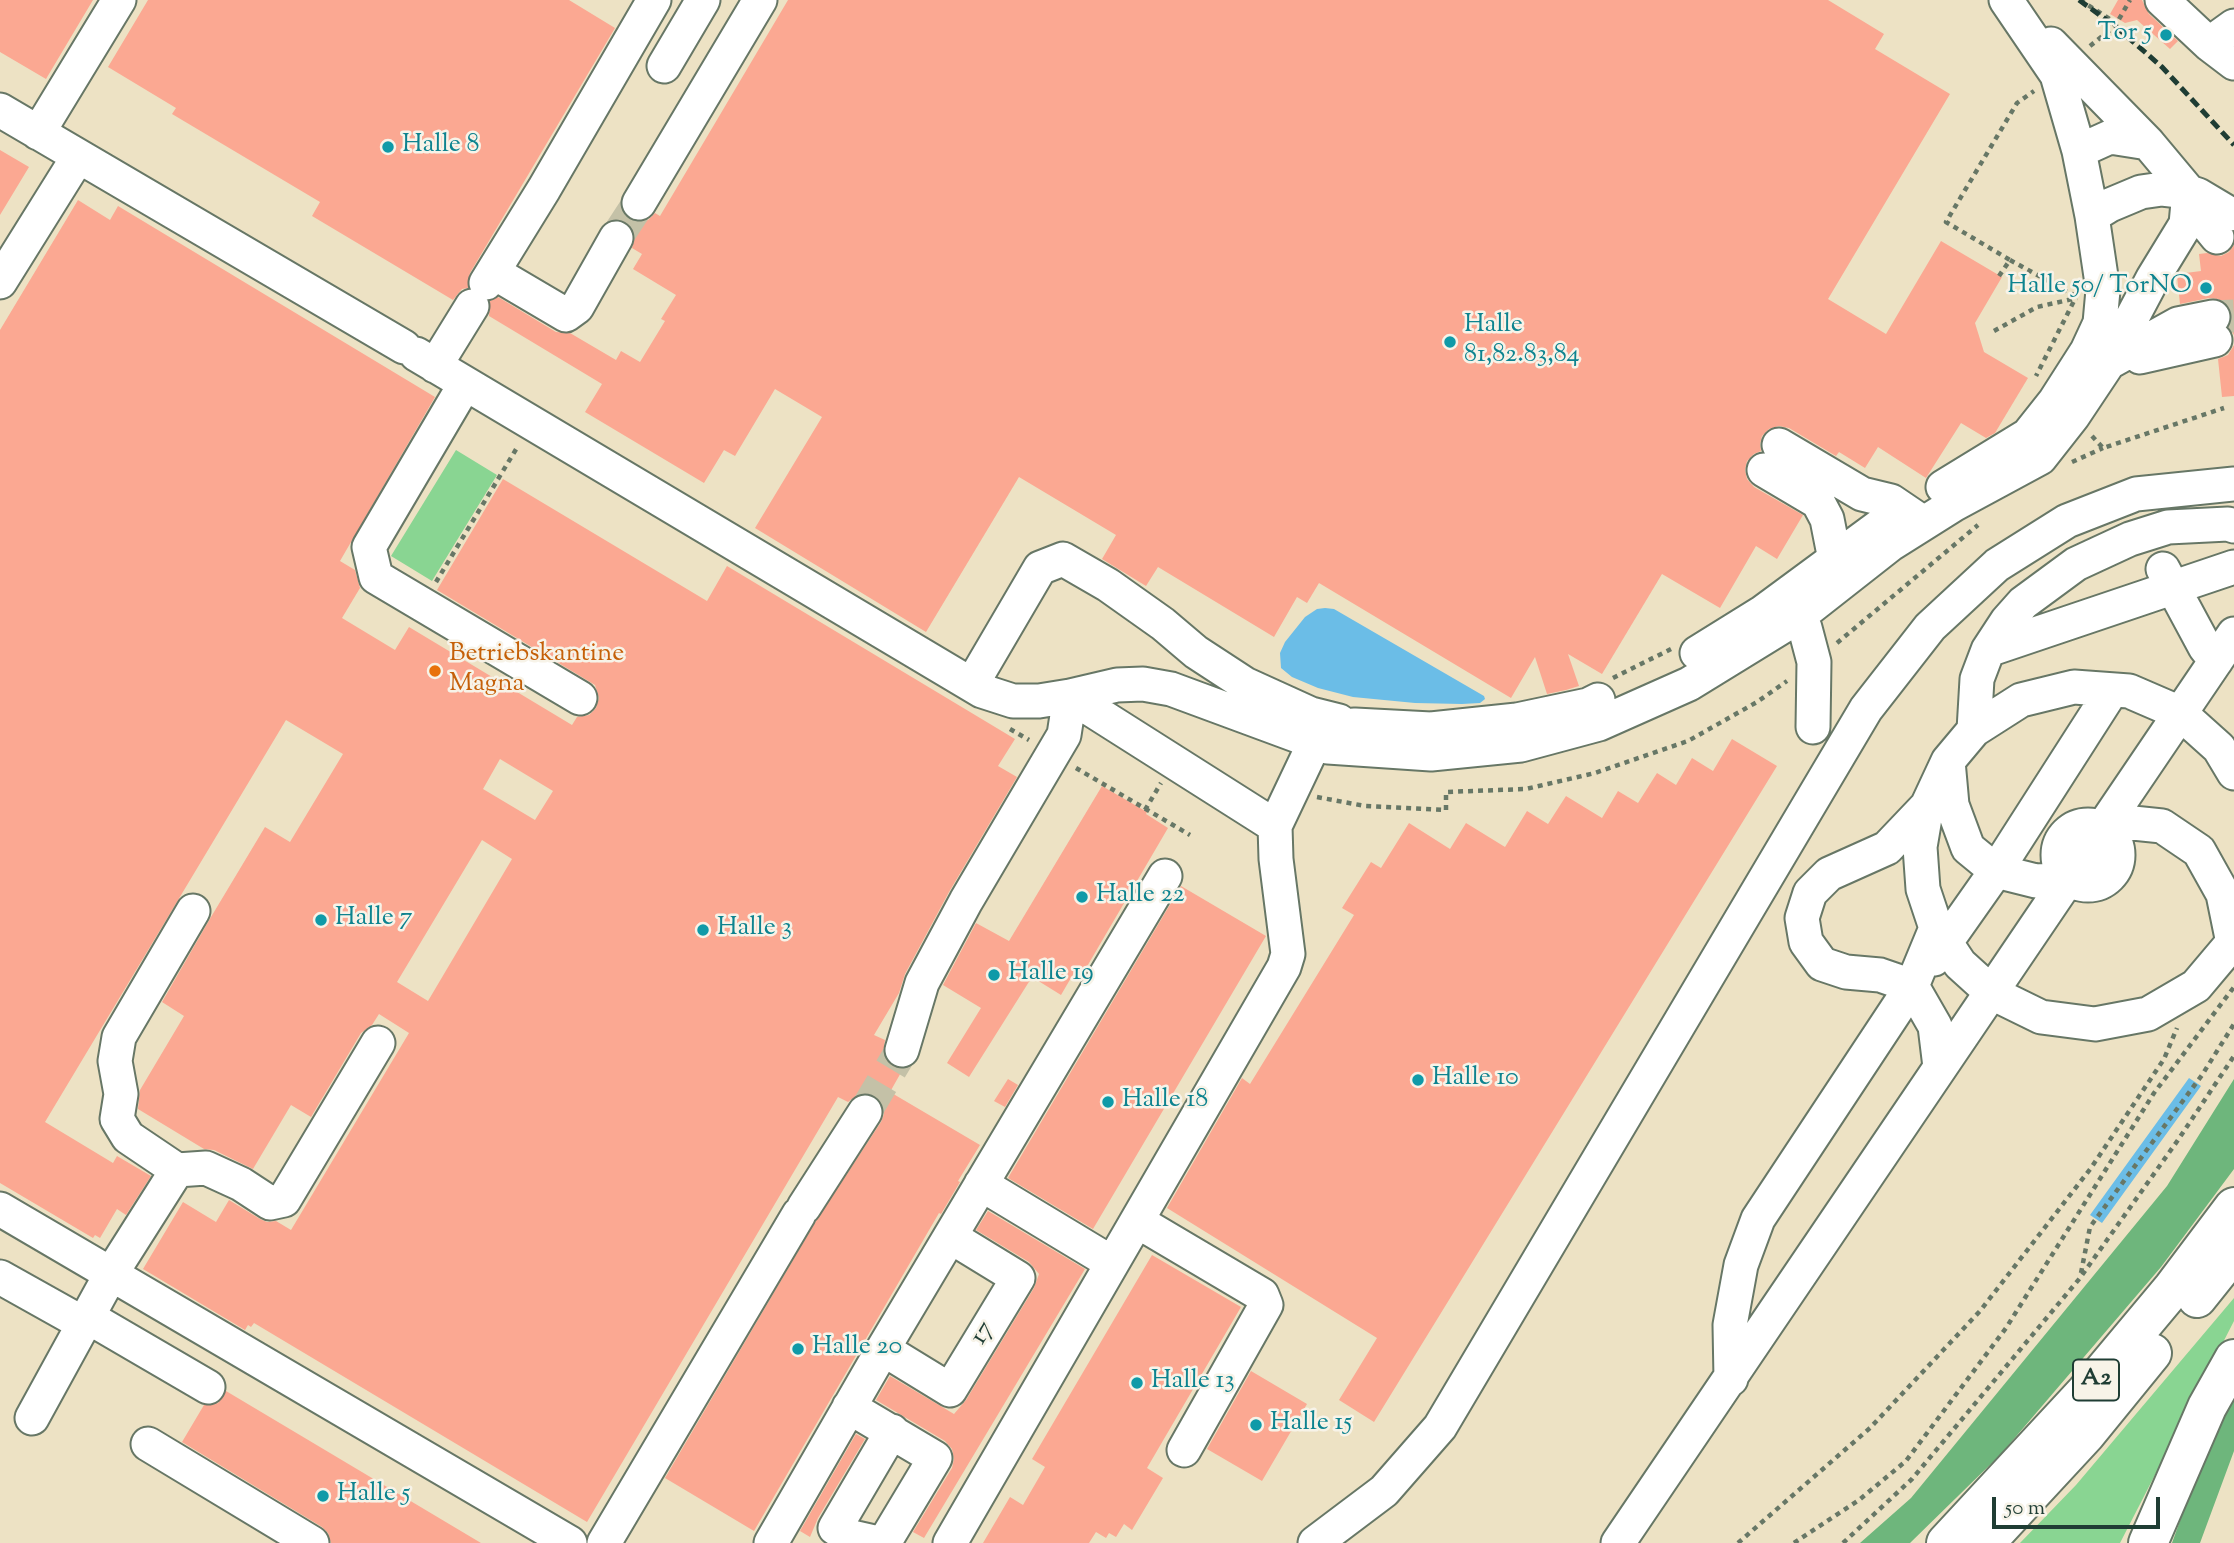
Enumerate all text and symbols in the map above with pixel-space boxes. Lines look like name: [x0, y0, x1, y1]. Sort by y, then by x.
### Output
place label: Tor 5: [2098, 19, 2152, 51]
marker: Tor 5: [2158, 27, 2174, 43]
place label: Halle 8: [402, 131, 479, 163]
marker: Halle 8: [380, 139, 396, 155]
place label: Halle 50/ TorNO: [2007, 272, 2192, 304]
marker: Halle 50/ TorNO: [2198, 280, 2214, 296]
place label: Halle 81,82.83,84: [1464, 311, 1580, 372]
marker: Halle 81,82.83,84: [1442, 334, 1458, 350]
place label: Betriebskantine Magna: [449, 640, 624, 702]
marker: Betriebskantine Magna: [427, 663, 443, 679]
place label: Halle 22: [1096, 881, 1185, 913]
marker: Halle 22: [1074, 889, 1090, 905]
place label: Halle 7: [335, 904, 412, 936]
marker: Halle 7: [313, 912, 329, 928]
place label: Halle 3: [717, 914, 792, 946]
marker: Halle 3: [695, 922, 711, 938]
place label: Halle 19: [1008, 959, 1094, 991]
marker: Halle 19: [986, 967, 1002, 983]
place label: Halle 10: [1432, 1064, 1519, 1096]
marker: Halle 10: [1410, 1072, 1426, 1088]
place label: Halle 18: [1122, 1086, 1208, 1118]
marker: Halle 18: [1100, 1094, 1116, 1110]
street label: 17: [965, 1317, 1003, 1351]
place label: Halle 20: [812, 1333, 902, 1365]
marker: Halle 20: [790, 1341, 806, 1357]
road number: A2: [2073, 1360, 2119, 1400]
place label: Halle 13: [1151, 1367, 1235, 1399]
marker: Halle 13: [1129, 1375, 1145, 1391]
place label: Halle 15: [1270, 1409, 1352, 1441]
marker: Halle 15: [1248, 1417, 1264, 1433]
place label: Halle 5: [337, 1480, 410, 1512]
scale bar: [1996, 1484, 2164, 1528]
marker: Halle 5: [315, 1488, 331, 1504]
text: 50 m: [2005, 1494, 2045, 1524]

